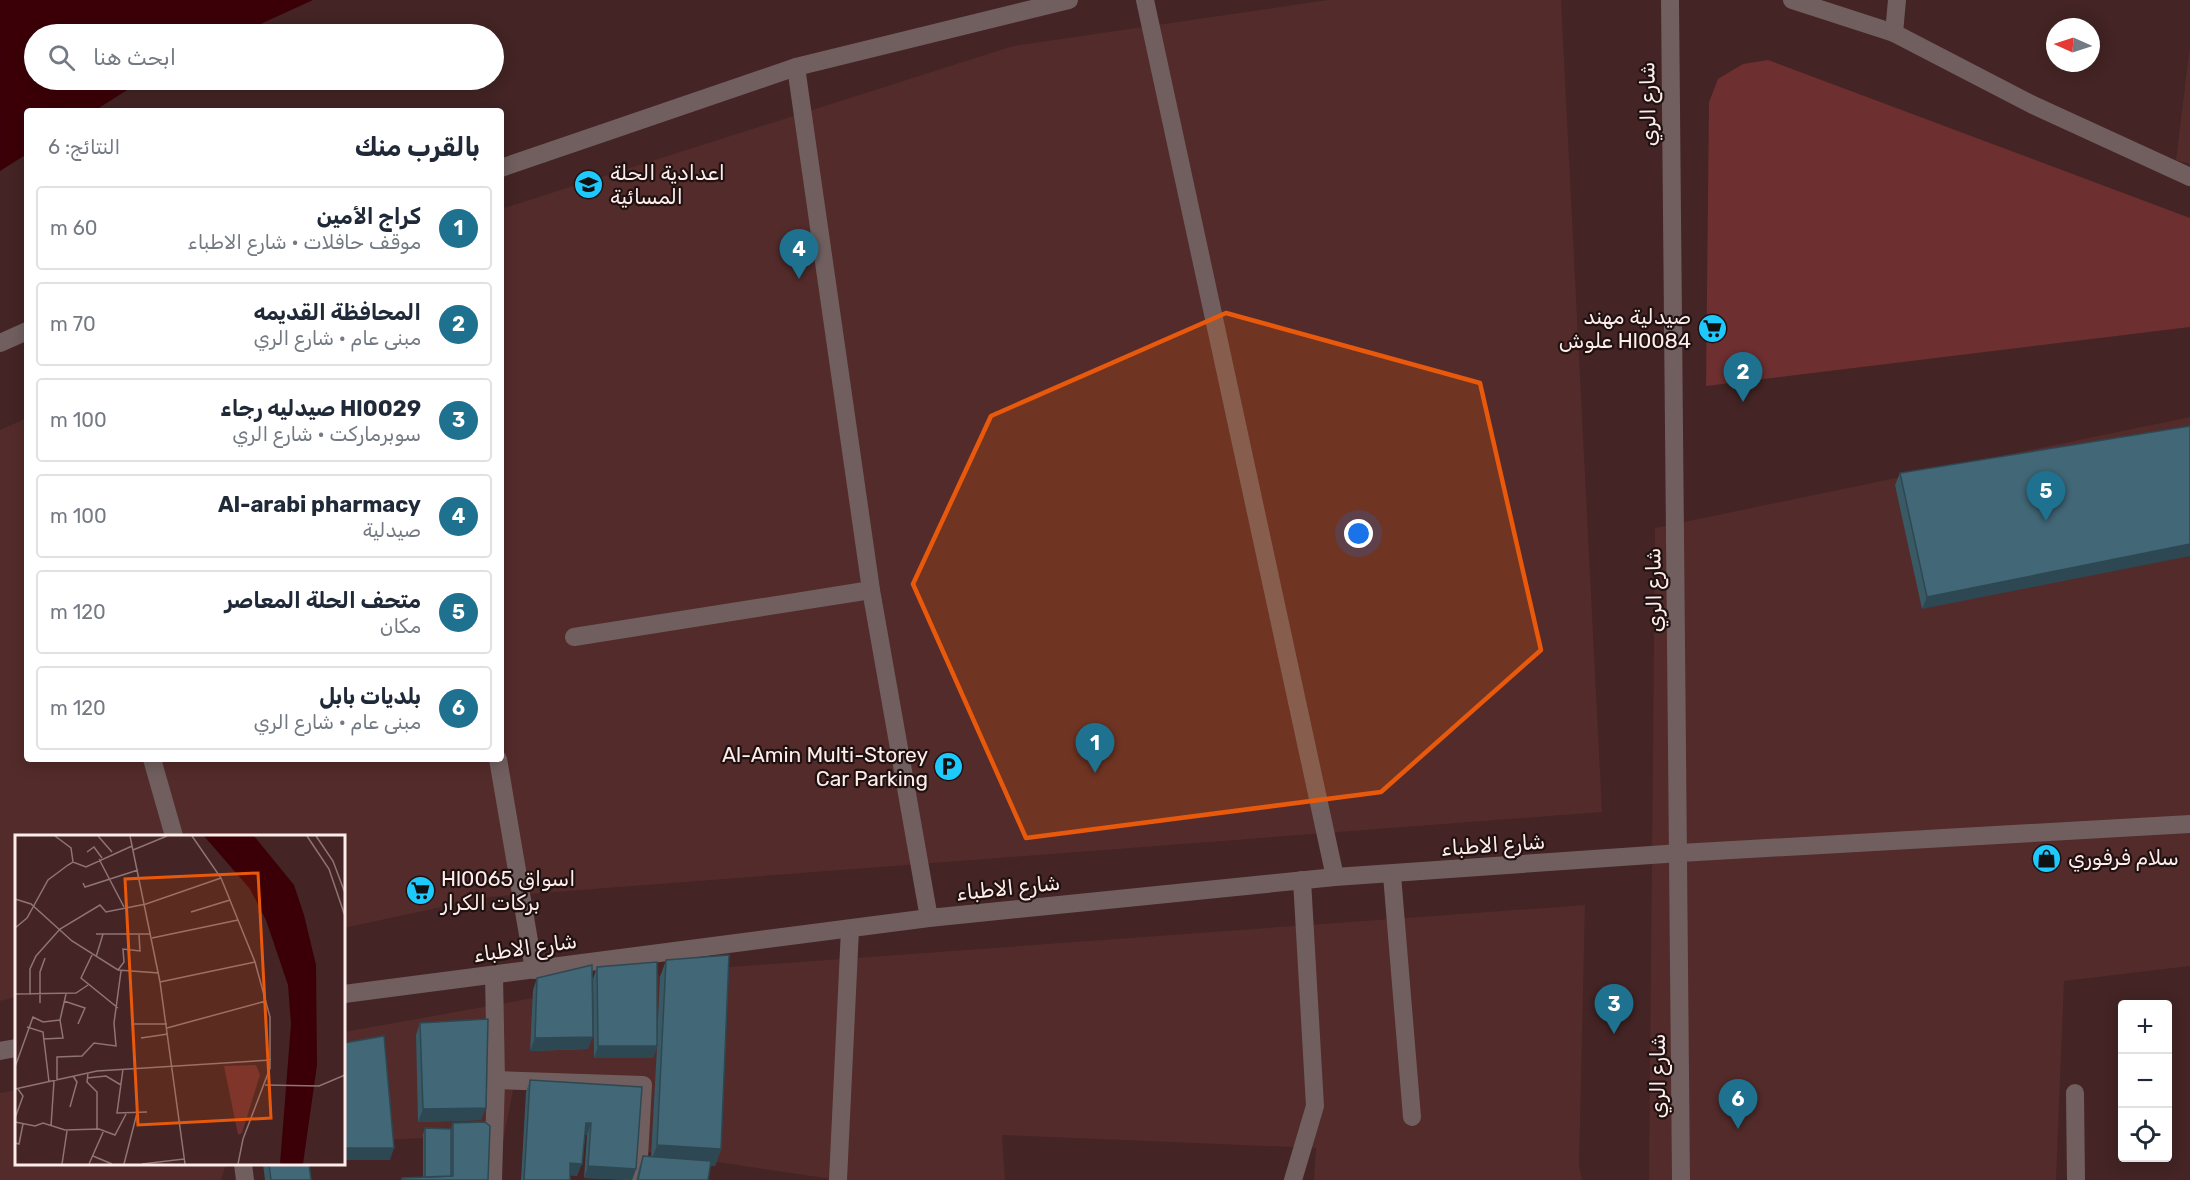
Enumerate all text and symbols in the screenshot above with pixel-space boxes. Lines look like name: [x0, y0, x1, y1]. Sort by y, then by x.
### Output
north arrow: [2046, 18, 2100, 72]
search box: [24, 24, 504, 90]
icon: search: [45, 41, 78, 74]
text: ابحث هنا: [93, 44, 176, 71]
street label: شارع الري: [1634, 61, 1663, 147]
text: بالقرب منك: [355, 132, 480, 163]
text: النتائج: 6: [48, 135, 120, 159]
place label: اعدادية الحلة المسائية: [610, 160, 725, 209]
school or university icon: اعدادية الحلة المسائية: [573, 169, 605, 201]
text: كراج الأمين: [317, 203, 421, 230]
text: 60 m: [50, 216, 97, 240]
text: 1: [454, 216, 463, 240]
text: موقف حافلات · شارع الاطباء: [187, 230, 421, 254]
pin: 4: [780, 230, 818, 279]
text: المحافظة القديمه: [253, 299, 421, 326]
place label: صيدلية مهند علوش Hl0084: [1559, 304, 1691, 353]
text: 70 m: [50, 312, 96, 336]
text: 2: [452, 312, 465, 336]
supermarket icon: صيدلية مهند علوش Hl0084: [1696, 313, 1728, 345]
text: مبنى عام · شارع الري: [253, 326, 421, 350]
pin: 2: [1724, 352, 1762, 402]
text: Hl0029 صيدليه رجاء: [220, 395, 421, 422]
text: 100 m: [50, 408, 107, 432]
text: 3: [452, 408, 465, 432]
text: سوبرماركت · شارع الري: [232, 422, 421, 446]
pin: 5: [2026, 472, 2066, 521]
text: Al-arabi pharmacy: [218, 491, 421, 518]
text: 100 m: [50, 504, 107, 528]
text: 4: [452, 504, 465, 528]
text: صيدلية: [363, 518, 421, 542]
your location: [1344, 519, 1373, 548]
street label: شارع الري: [1640, 547, 1669, 633]
text: متحف الحلة المعاصر: [225, 587, 421, 614]
text: 120 m: [50, 600, 106, 624]
text: 5: [452, 600, 465, 624]
text: مكان: [380, 614, 421, 638]
text: بلديات بابل: [319, 683, 421, 710]
text: 120 m: [50, 696, 106, 720]
text: 6: [452, 696, 465, 720]
text: مبنى عام · شارع الري: [253, 710, 421, 734]
pin: 1: [1076, 724, 1114, 773]
place label: Al-Amin Multi-Storey Car Parking: [722, 742, 928, 791]
parking icon: Al-Amin Multi-Storey Car Parking: [933, 751, 965, 783]
street label: شارع الاطباء: [1440, 828, 1546, 863]
inset map: [15, 835, 345, 1165]
shop icon: سلام فرفوري: [2031, 842, 2063, 874]
place label: سلام فرفوري: [2068, 845, 2179, 872]
place label: Hl0065 اسواق بركات الكرار: [439, 866, 575, 915]
street label: شارع الاطباء: [955, 870, 1061, 907]
supermarket icon: Hl0065 اسواق بركات الكرار: [404, 875, 436, 907]
street label: شارع الاطباء: [471, 928, 579, 969]
pin: 3: [1594, 984, 1634, 1034]
map controls: [2118, 1000, 2172, 1162]
button: +: [2118, 1000, 2172, 1054]
street label: شارع الري: [1645, 1034, 1672, 1118]
button: −: [2118, 1054, 2172, 1108]
pin: 6: [1718, 1080, 1758, 1129]
button: locate: [2118, 1108, 2172, 1162]

